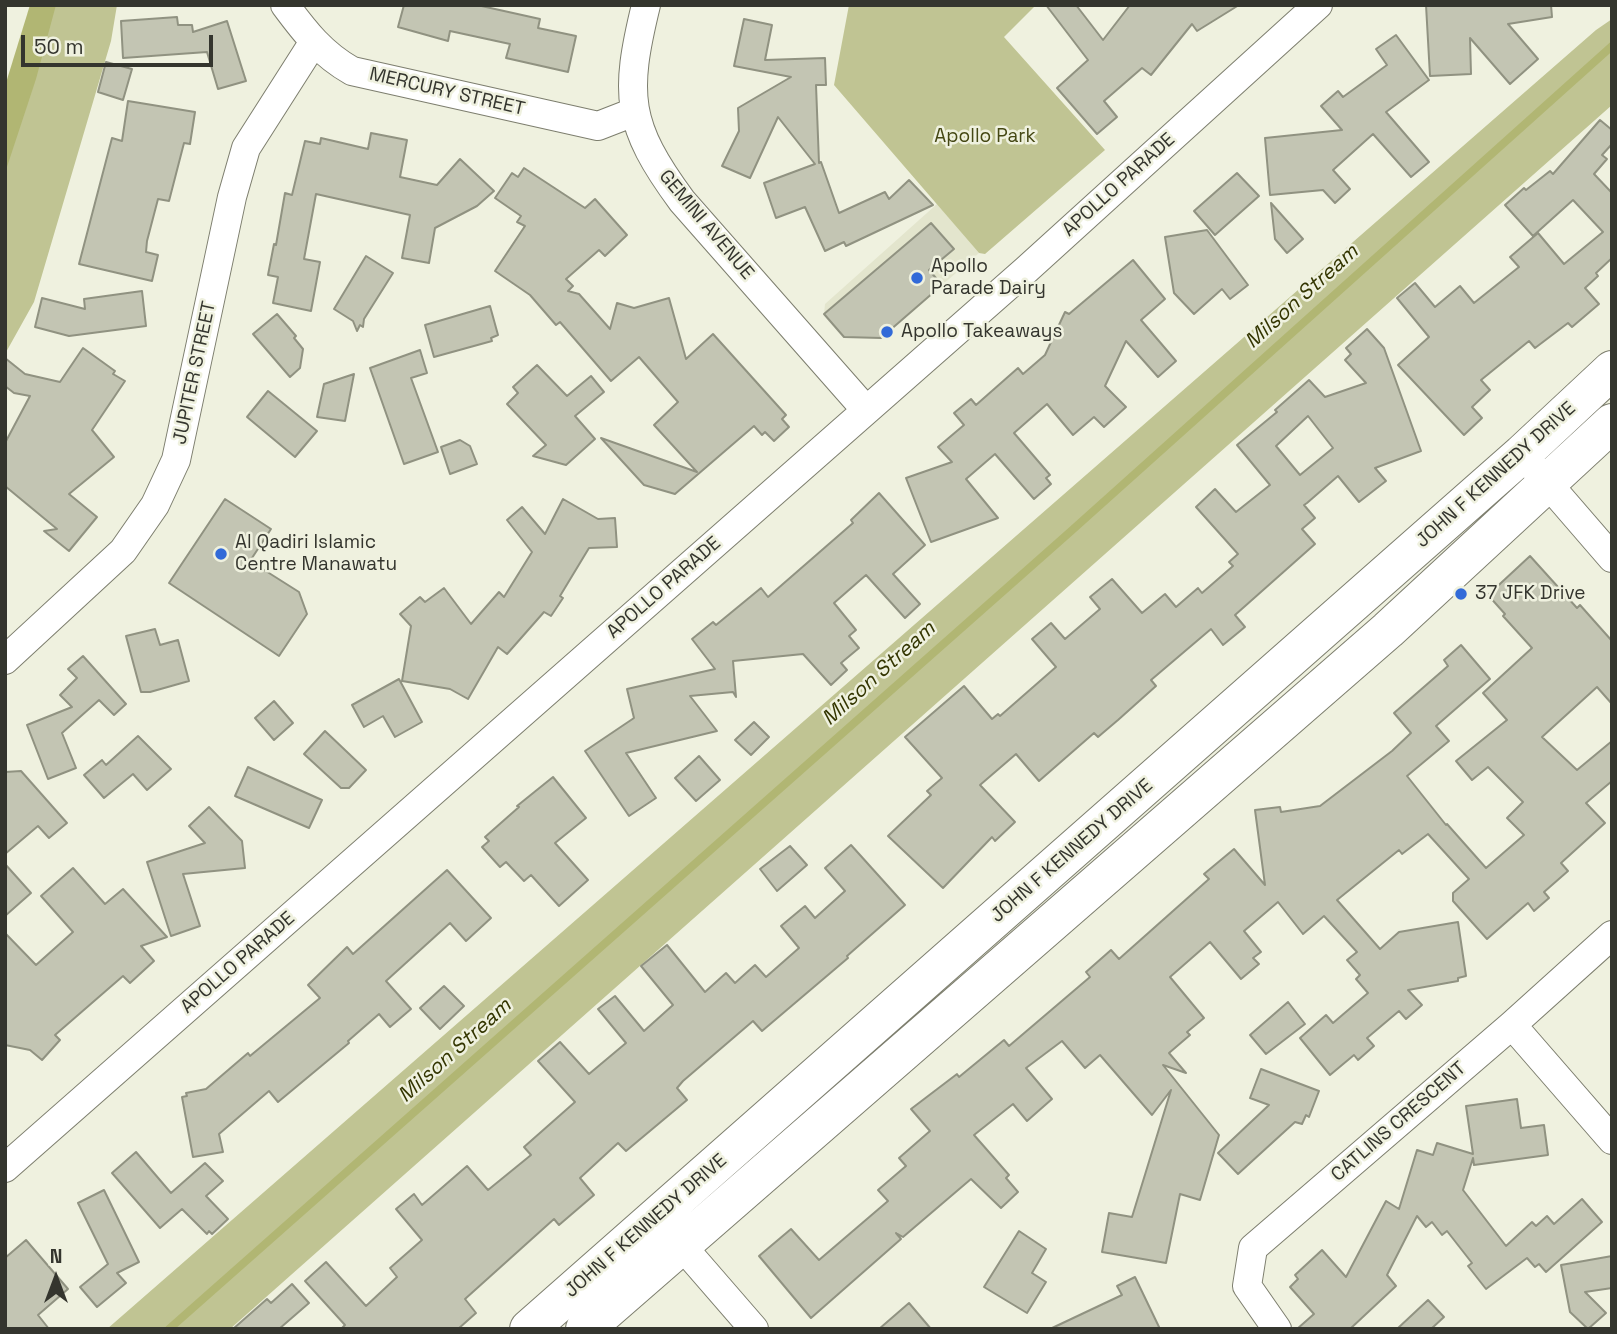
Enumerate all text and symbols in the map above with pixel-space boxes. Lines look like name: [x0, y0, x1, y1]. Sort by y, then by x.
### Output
scale bar: [24, 21, 217, 65]
text: 50 m: [34, 33, 84, 60]
street label: MERCURY STREET: [367, 63, 527, 121]
park label: Apollo Park: [934, 126, 1036, 148]
street label: APOLLO PARADE: [1058, 128, 1180, 242]
street label: GEMINI AVENUE: [654, 166, 758, 284]
water label: Milson Stream: [1240, 240, 1364, 354]
place label: Apollo Parade Dairy: [931, 256, 1046, 300]
marker: Apollo Parade Dairy: [909, 270, 925, 286]
street label: JUPITER STREET: [169, 299, 221, 447]
place label: Apollo Takeaways: [901, 321, 1062, 343]
marker: Apollo Takeaways: [879, 324, 895, 340]
street label: JOHN F KENNEDY DRIVE: [1411, 397, 1581, 553]
place label: Al Qadiri Islamic Centre Manawatu: [235, 532, 397, 576]
street label: APOLLO PARADE: [602, 532, 726, 644]
marker: Al Qadiri Islamic Centre Manawatu: [213, 546, 229, 562]
place label: 37 JFK Drive: [1475, 583, 1586, 605]
marker: 37 JFK Drive: [1453, 586, 1469, 602]
water label: Milson Stream: [817, 617, 941, 731]
street label: JOHN F KENNEDY DRIVE: [986, 774, 1158, 928]
street label: APOLLO PARADE: [176, 907, 300, 1019]
water label: Milson Stream: [393, 994, 517, 1108]
street label: CATLINS CRESCENT: [1327, 1057, 1471, 1187]
street label: JOHN F KENNEDY DRIVE: [560, 1149, 732, 1303]
north arrow: [21, 1243, 91, 1313]
text: N: [50, 1244, 62, 1269]

